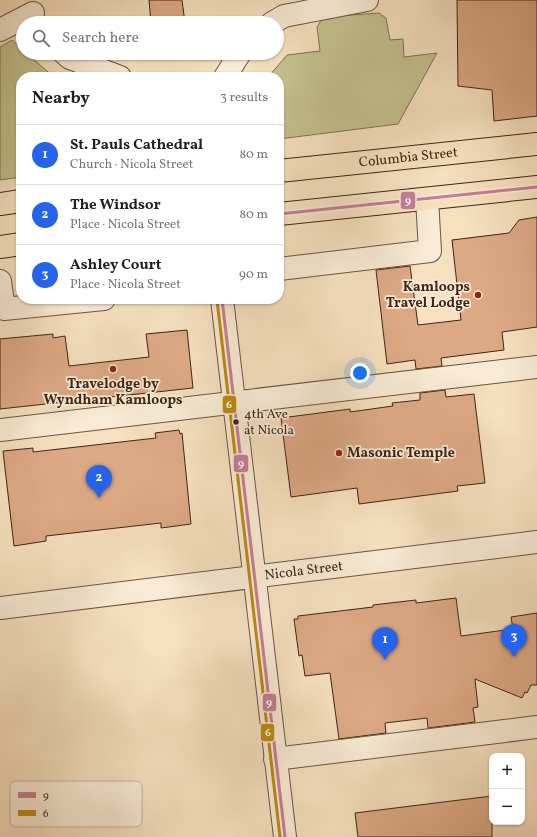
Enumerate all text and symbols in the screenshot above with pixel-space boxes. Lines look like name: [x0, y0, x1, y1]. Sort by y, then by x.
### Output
search box: [16, 16, 284, 60]
icon: search: [30, 27, 52, 49]
text: Search here: [62, 28, 139, 49]
text: Nearby: [32, 87, 90, 110]
text: 3 results: [220, 89, 268, 107]
text: St. Pauls Cathedral: [70, 135, 203, 156]
street label: Columbia Street: [358, 143, 459, 172]
text: 1: [42, 146, 48, 164]
text: 80 m: [239, 146, 268, 164]
text: Church · Nicola Street: [70, 156, 193, 174]
line badge: 9: [400, 191, 416, 210]
text: 9: [405, 194, 411, 209]
text: The Windsor: [70, 195, 161, 216]
text: 2: [42, 206, 48, 224]
text: 80 m: [239, 206, 268, 224]
text: Place · Nicola Street: [70, 216, 181, 234]
text: Ashley Court: [70, 255, 161, 276]
text: 3: [42, 266, 48, 284]
text: 90 m: [239, 266, 268, 284]
text: Place · Nicola Street: [70, 276, 181, 294]
place label: Kamloops Travel Lodge: [386, 278, 470, 313]
marker: Kamloops Travel Lodge: [473, 290, 483, 300]
your location: [350, 363, 370, 383]
marker: Travelodge by Wyndham Kamloops: [108, 364, 118, 374]
place label: Travelodge by Wyndham Kamloops: [43, 375, 183, 410]
line badge: 6: [222, 395, 237, 414]
text: 6: [226, 398, 232, 413]
place label: 4th Ave at Nicola: [244, 406, 294, 440]
marker: 4th Ave at Nicola: [231, 417, 241, 427]
place label: Masonic Temple: [347, 444, 455, 463]
marker: Masonic Temple: [334, 448, 344, 458]
line badge: 9: [233, 454, 249, 473]
text: 9: [238, 457, 244, 472]
pin: 2: [86, 465, 112, 498]
street label: Nicola Street: [263, 556, 344, 585]
pin: 3: [501, 624, 527, 657]
pin: 1: [372, 627, 398, 660]
line badge: 9: [262, 693, 277, 712]
text: 9: [266, 696, 272, 711]
line badge: 6: [260, 723, 275, 742]
text: 6: [265, 726, 271, 741]
map controls: [489, 753, 525, 825]
button: +: [489, 753, 525, 789]
legend: [10, 781, 142, 827]
text: 9: [43, 789, 49, 804]
button: −: [489, 789, 525, 825]
text: 6: [43, 807, 49, 822]

